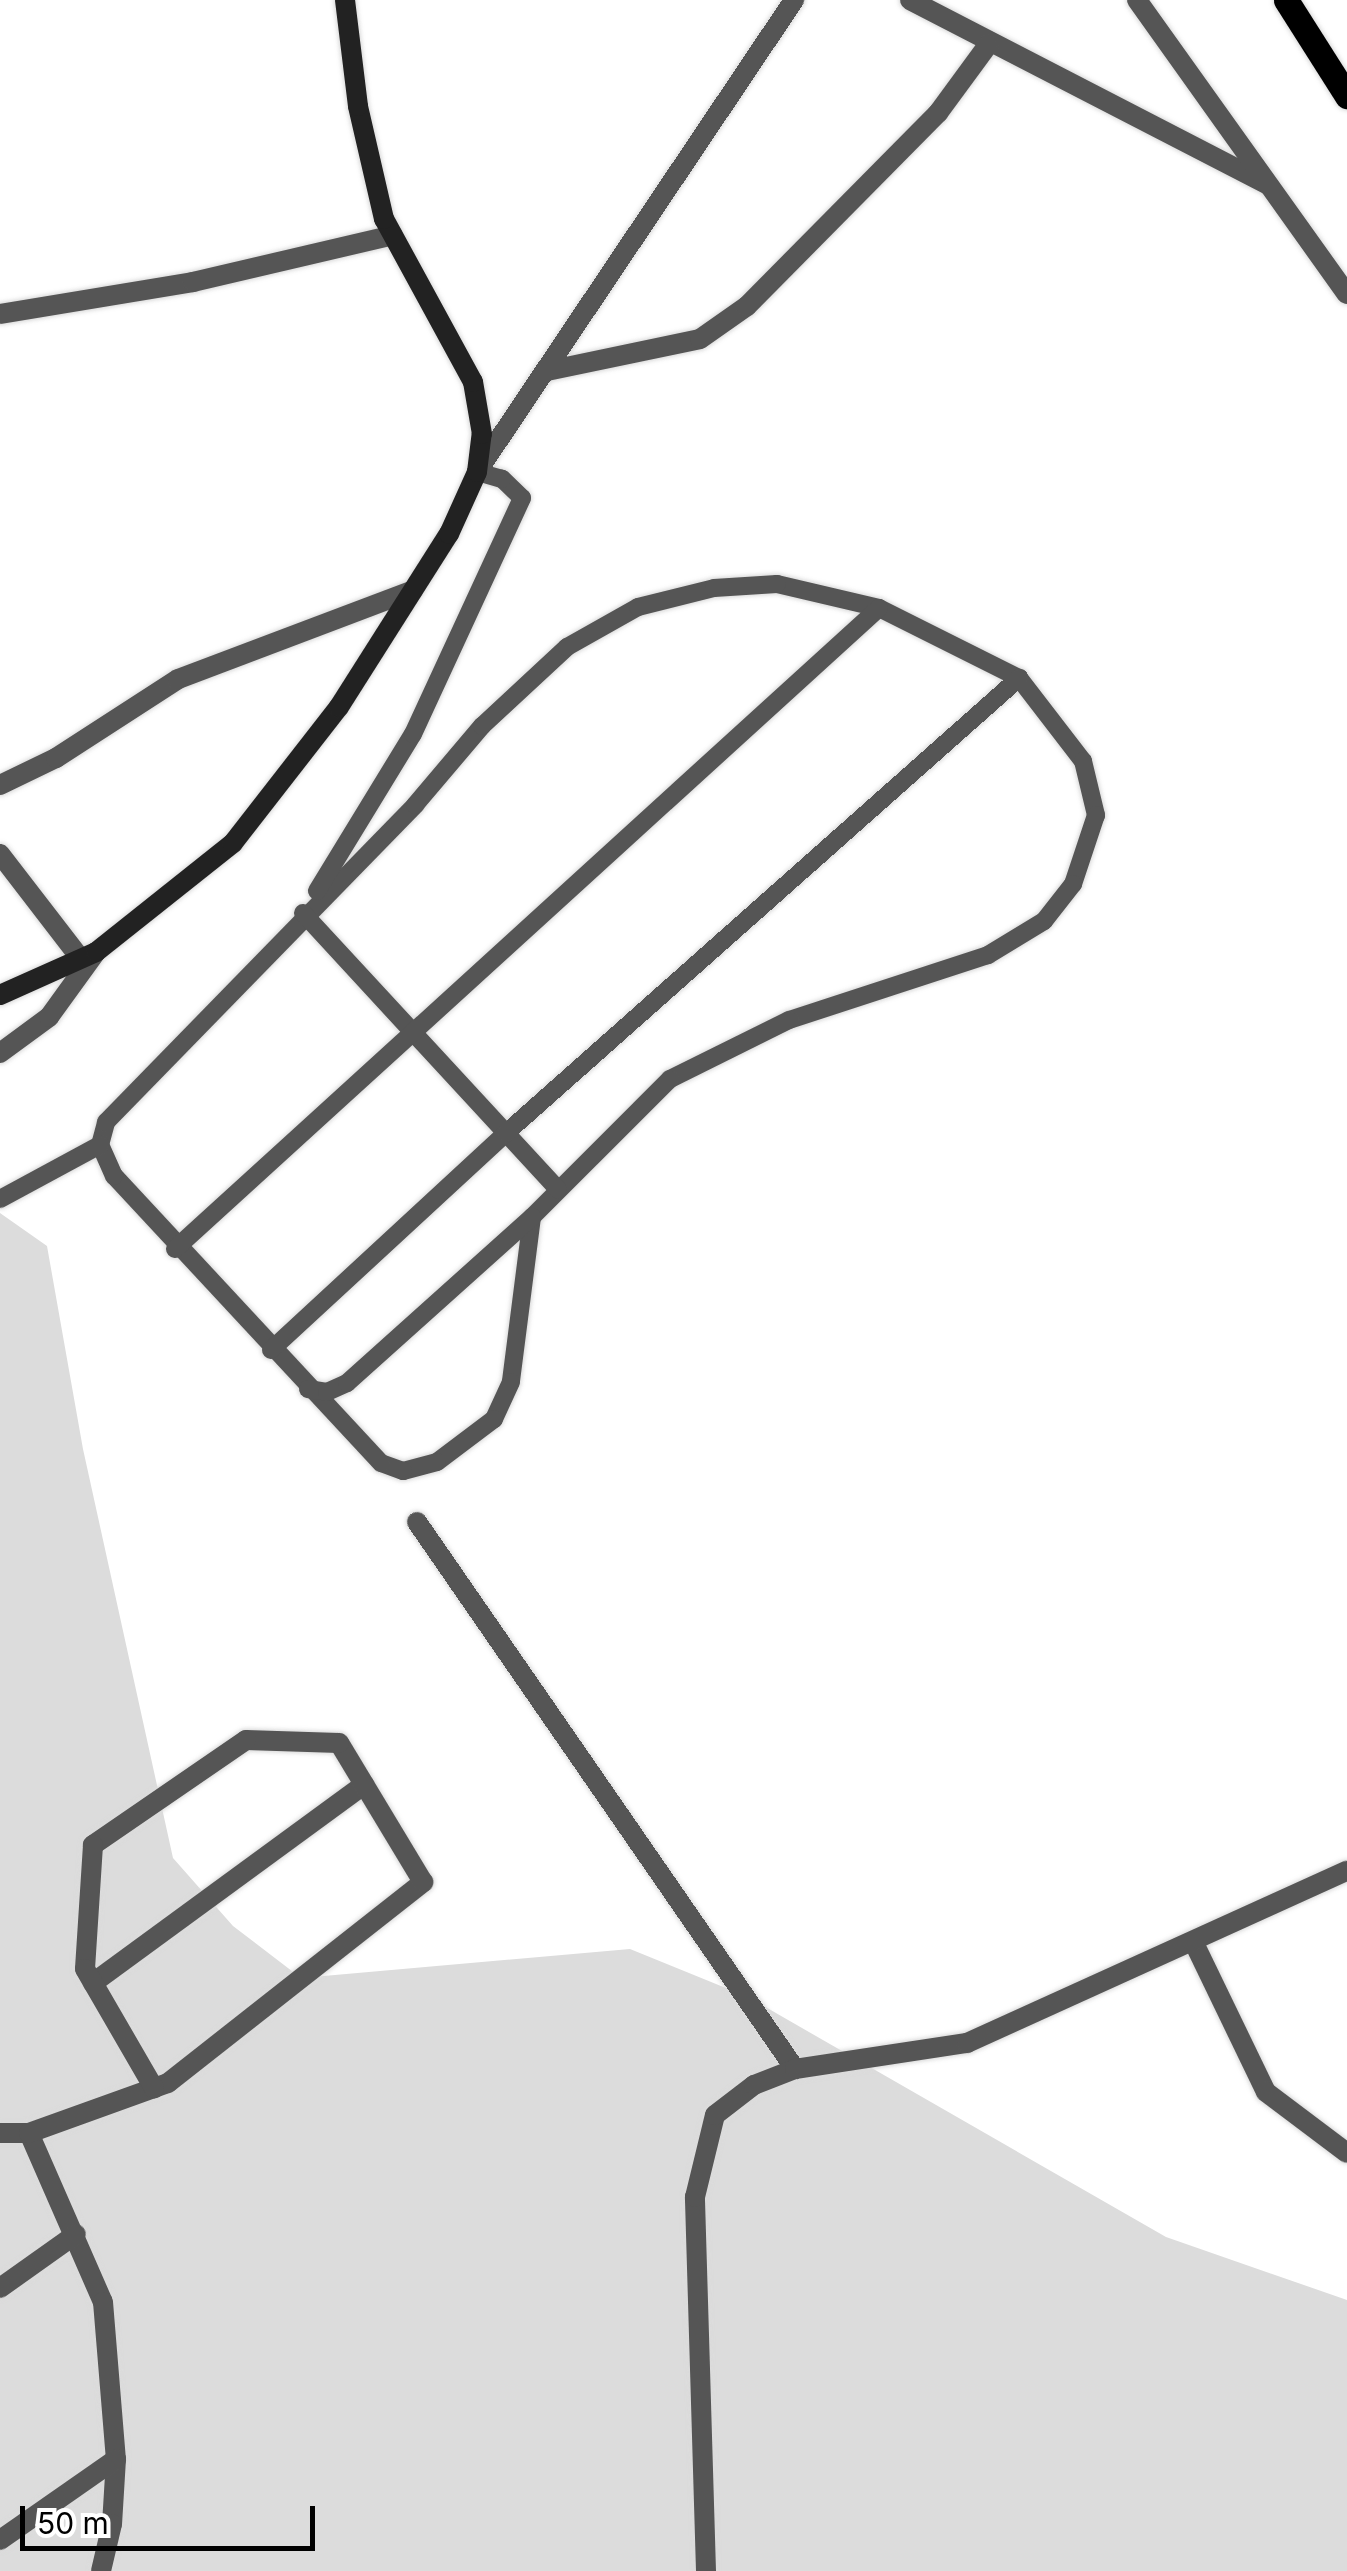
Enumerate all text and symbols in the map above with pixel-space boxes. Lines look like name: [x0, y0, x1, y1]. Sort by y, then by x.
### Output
scale bar: [25, 2486, 320, 2548]
text: 50 m: [37, 2505, 109, 2541]

